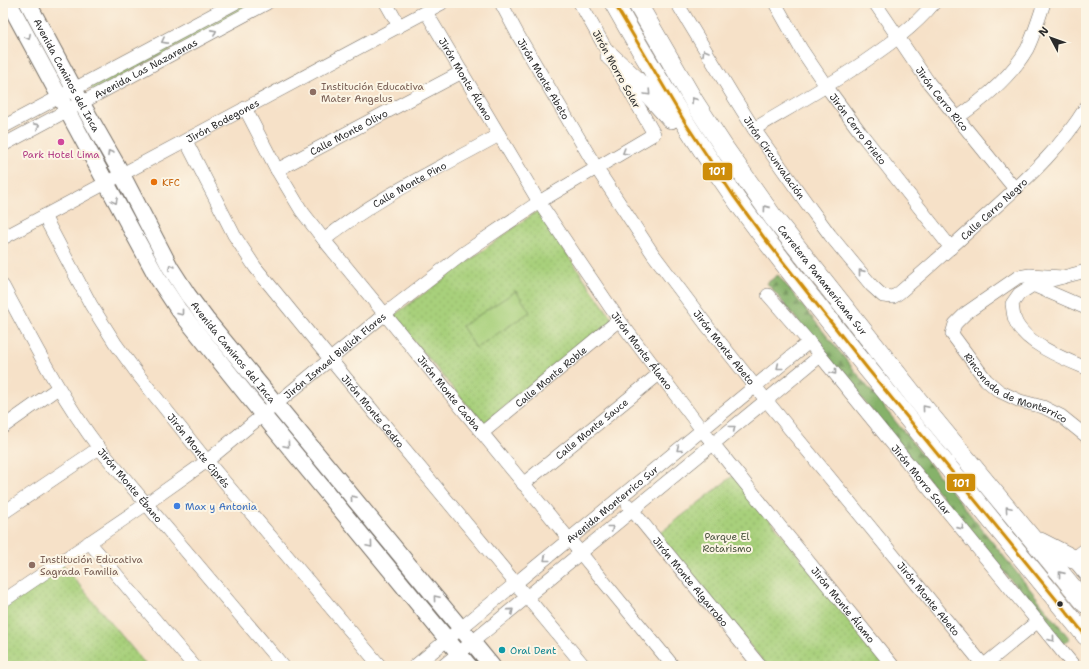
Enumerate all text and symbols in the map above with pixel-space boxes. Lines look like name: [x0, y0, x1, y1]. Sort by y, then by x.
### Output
street label: Avenida Caminos del Inca: [31, 16, 103, 135]
north arrow: [1031, 18, 1071, 58]
text: N: [1035, 23, 1053, 40]
street label: Jirón Morro Solar: [590, 28, 644, 111]
one-way arrow: [209, 29, 217, 36]
one-way arrow: [23, 33, 30, 41]
street label: Jirón Monte Álamo: [436, 35, 495, 123]
street label: Avenida Las Nazarenas: [92, 36, 200, 102]
one-way arrow: [161, 36, 168, 44]
street label: Jirón Monte Abeto: [514, 36, 572, 122]
one-way arrow: [703, 49, 710, 56]
street label: Jirón Cerro Rico: [913, 64, 971, 134]
place label: Institución Educativa Mater Angelus: [321, 80, 425, 105]
marker: Institución Educativa Mater Angelus: [308, 87, 318, 97]
one-way arrow: [643, 88, 651, 96]
street label: Jirón Cerro Prieto: [827, 91, 889, 167]
street label: Jirón Bodegones: [184, 96, 261, 146]
one-way arrow: [691, 97, 698, 104]
street label: Calle Monte Olivo: [308, 107, 390, 158]
street label: Jirón Circunvalación: [741, 114, 808, 202]
one-way arrow: [33, 124, 41, 131]
marker: Park Hotel Lima: [56, 137, 66, 147]
one-way arrow: [623, 147, 630, 154]
place label: Park Hotel Lima: [23, 148, 100, 161]
one-way arrow: [107, 150, 114, 157]
street label: Calle Monte Pino: [370, 159, 449, 211]
line badge: 101: [702, 162, 733, 181]
text: 101: [708, 164, 726, 179]
street label: Calle Cerro Negro: [958, 175, 1030, 243]
place label: KFC: [162, 176, 180, 189]
marker: KFC: [149, 177, 159, 187]
one-way arrow: [111, 197, 118, 204]
one-way arrow: [764, 205, 771, 212]
street label: Carretera Panamericana Sur: [775, 222, 870, 338]
one-way arrow: [168, 264, 175, 271]
one-way arrow: [858, 270, 865, 277]
street label: Avenida Caminos del Inca: [188, 299, 279, 406]
street label: Jirón Monte Abeto: [690, 307, 758, 388]
one-way arrow: [177, 309, 184, 316]
street label: Jirón Monte Álamo: [608, 309, 675, 392]
street label: Jirón Ismael Bielich Flores: [281, 310, 389, 402]
street label: Calle Monte Roble: [512, 343, 590, 410]
street label: Rinconada de Monterrico: [961, 350, 1070, 426]
street label: Jirón Monte Caoba: [414, 353, 484, 434]
one-way arrow: [777, 362, 784, 369]
one-way arrow: [829, 368, 836, 375]
street label: Jirón Monte Cedro: [339, 372, 407, 451]
street label: Calle Monte Sauce: [553, 396, 631, 462]
one-way arrow: [923, 406, 930, 413]
street label: Jirón Monte Ciprés: [164, 411, 233, 491]
one-way arrow: [728, 425, 736, 432]
one-way arrow: [283, 441, 290, 448]
street label: Jirón Morro Solar: [888, 442, 954, 518]
street label: Jirón Monte Ébano: [95, 445, 165, 525]
one-way arrow: [676, 445, 683, 452]
street label: Avenida Monterrico Sur: [564, 463, 661, 546]
line badge: 101: [946, 473, 976, 492]
text: 101: [952, 476, 970, 491]
one-way arrow: [351, 496, 358, 503]
place label: Max y Antonia: [185, 500, 258, 513]
marker: Max y Antonia: [172, 501, 182, 511]
one-way arrow: [1006, 506, 1013, 513]
one-way arrow: [956, 522, 963, 530]
one-way arrow: [606, 526, 614, 533]
park label: Parque El Rotarismo: [702, 530, 752, 555]
street label: Jirón Monte Algarrobo: [650, 534, 731, 629]
one-way arrow: [366, 541, 373, 548]
place label: Institución Educativa Sagrada Familia: [40, 553, 144, 578]
one-way arrow: [543, 554, 550, 561]
street label: Jirón Monte Abeto: [894, 559, 963, 639]
marker: Institución Educativa Sagrada Familia: [27, 560, 37, 570]
street label: Jirón Monte Álamo: [808, 564, 878, 646]
one-way arrow: [1059, 571, 1066, 578]
one-way arrow: [433, 596, 440, 603]
unlabelled marker: [1055, 599, 1065, 609]
one-way arrow: [506, 608, 513, 615]
one-way arrow: [1047, 634, 1054, 641]
place label: Oral Dent: [510, 644, 556, 657]
marker: Oral Dent: [497, 645, 507, 655]

